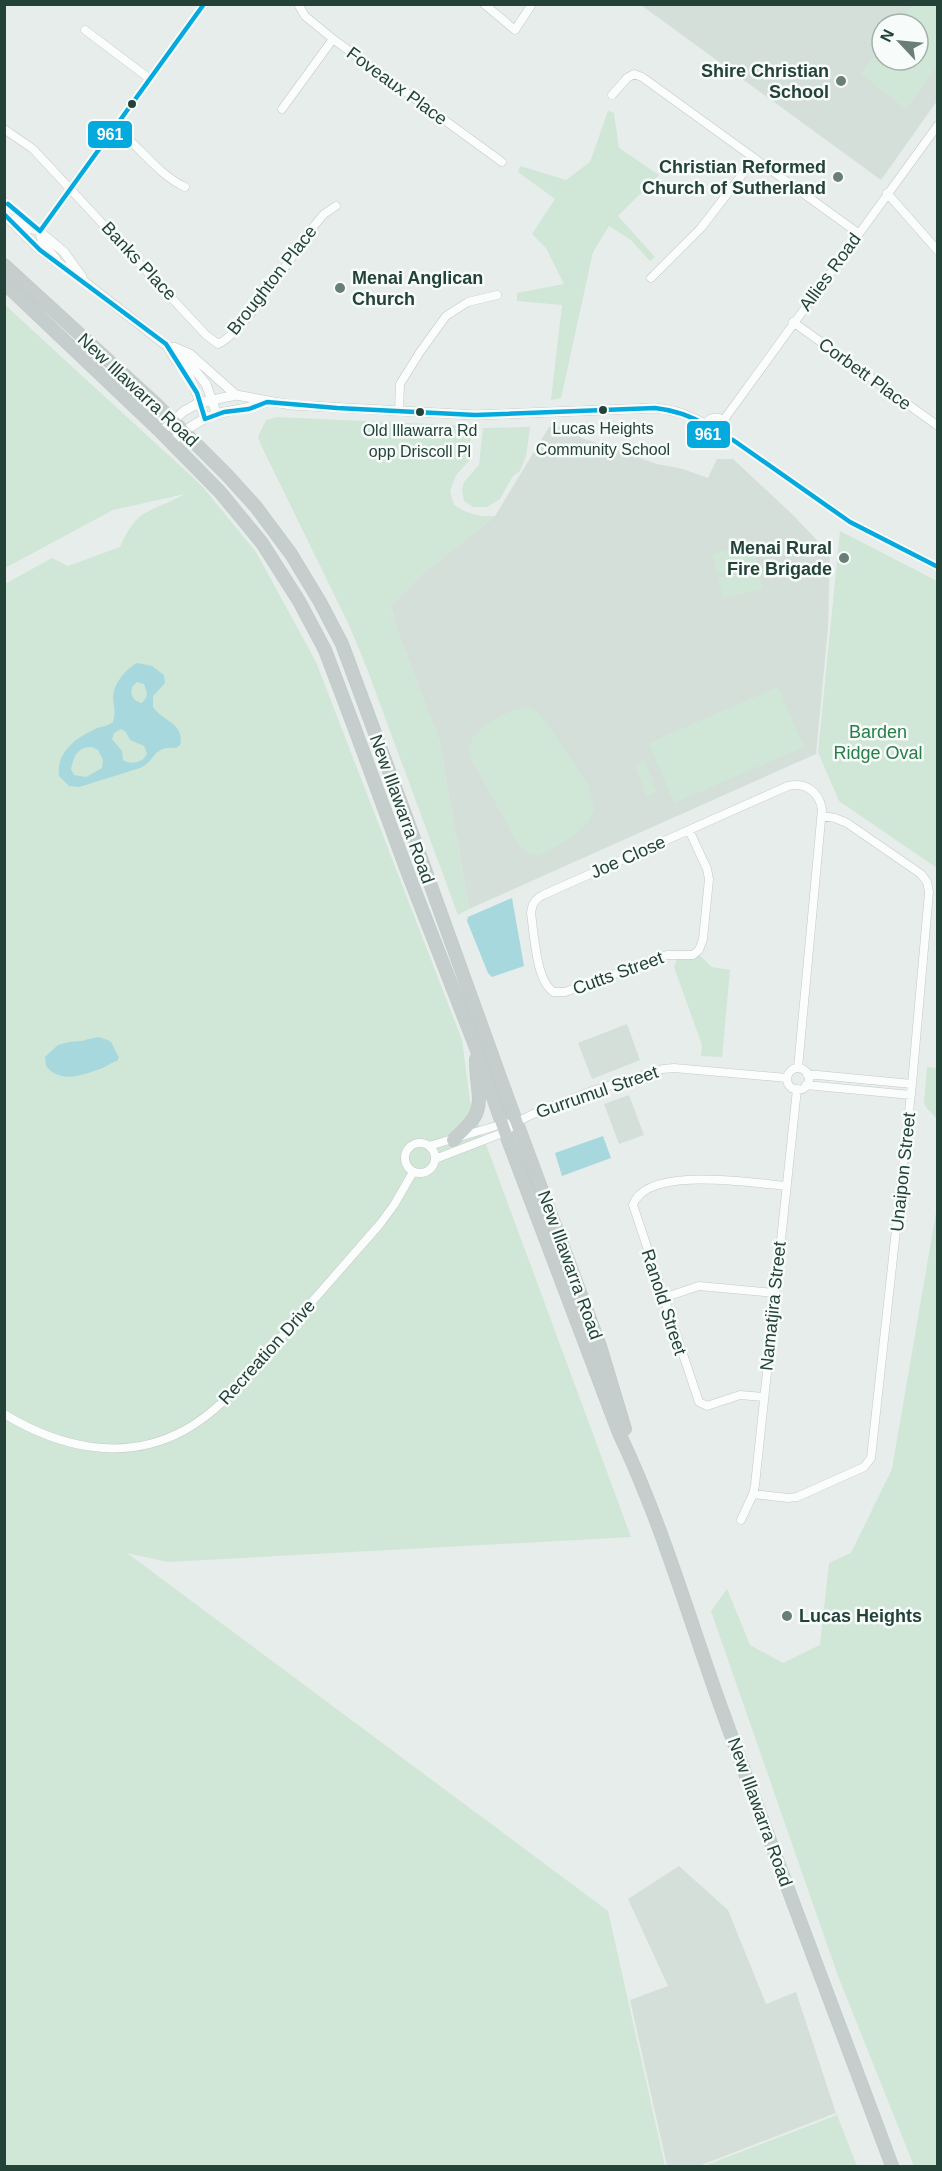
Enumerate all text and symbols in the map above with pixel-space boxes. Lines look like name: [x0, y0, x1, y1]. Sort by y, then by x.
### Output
north arrow: [870, 12, 930, 72]
text: N: [877, 27, 897, 45]
street label: Foveaux Place: [343, 43, 451, 129]
place label: Shire Christian School: [701, 61, 829, 102]
marker: Shire Christian School: [834, 74, 848, 88]
unlabelled marker: [126, 98, 138, 110]
line badge: 961: [87, 120, 133, 149]
text: 961: [97, 126, 123, 143]
place label: Christian Reformed Church of Sutherland: [642, 157, 826, 198]
marker: Christian Reformed Church of Sutherland: [831, 170, 845, 184]
street label: Banks Place: [98, 218, 180, 304]
street label: Broughton Place: [223, 221, 321, 339]
street label: Allies Road: [795, 229, 865, 315]
place label: Menai Anglican Church: [352, 268, 483, 309]
marker: Menai Anglican Church: [333, 281, 347, 295]
street label: New Illawarra Road: [74, 329, 202, 451]
street label: Corbett Place: [815, 334, 915, 414]
marker: Lucas Heights Community School: [597, 404, 609, 416]
marker: Old Illawarra Rd opp Driscoll Pl: [414, 406, 426, 418]
place label: Lucas Heights Community School: [536, 420, 670, 458]
line badge: 961: [686, 420, 731, 449]
place label: Old Illawarra Rd opp Driscoll Pl: [363, 422, 477, 460]
text: 961: [695, 426, 721, 443]
place label: Menai Rural Fire Brigade: [727, 538, 832, 579]
marker: Menai Rural Fire Brigade: [837, 551, 851, 565]
park label: Barden Ridge Oval: [833, 722, 923, 763]
street label: New Illawarra Road: [366, 732, 438, 886]
street label: Joe Close: [587, 832, 669, 882]
street label: Cutts Street: [570, 947, 666, 999]
street label: Gurrumul Street: [533, 1062, 661, 1122]
street label: Unaipon Street: [887, 1111, 919, 1233]
street label: New Illawarra Road: [534, 1188, 606, 1342]
street label: Namatjira Street: [756, 1240, 790, 1372]
street label: Ranold Street: [637, 1247, 691, 1357]
street label: Recreation Drive: [215, 1295, 319, 1409]
place label: Lucas Heights: [799, 1606, 922, 1626]
marker: Lucas Heights: [780, 1609, 794, 1623]
street label: New Illawarra Road: [724, 1735, 796, 1889]

